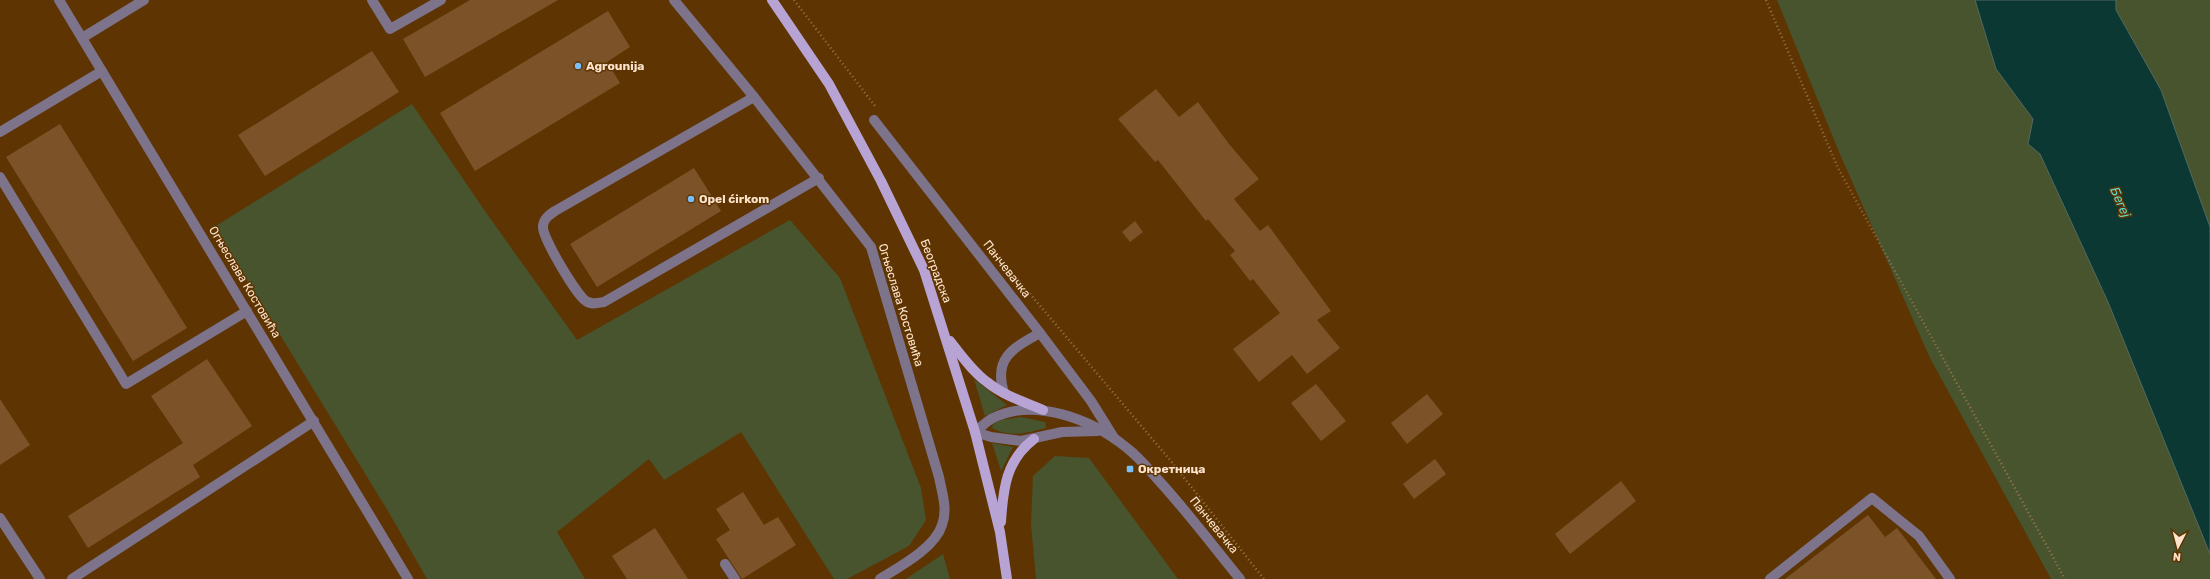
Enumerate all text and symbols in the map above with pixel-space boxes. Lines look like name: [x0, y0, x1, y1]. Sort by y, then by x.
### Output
place label: Agrounija: [586, 59, 644, 73]
marker: Agrounija: [573, 61, 583, 71]
water label: Бегеј: [2107, 185, 2134, 220]
place label: Opel ćirkom: [699, 192, 769, 206]
marker: Opel ćirkom: [686, 194, 696, 204]
street label: Огњеслава Костовића: [206, 224, 284, 340]
street label: Београдска: [917, 237, 955, 305]
street label: Панчевачка: [980, 238, 1034, 300]
street label: Огњеслава Костовића: [876, 242, 926, 368]
place label: Окретница: [1138, 462, 1205, 476]
marker: Окретница: [1125, 464, 1135, 474]
street label: Панчевачка: [1187, 494, 1241, 556]
north arrow: [2158, 527, 2198, 567]
text: N: [2172, 550, 2182, 563]

